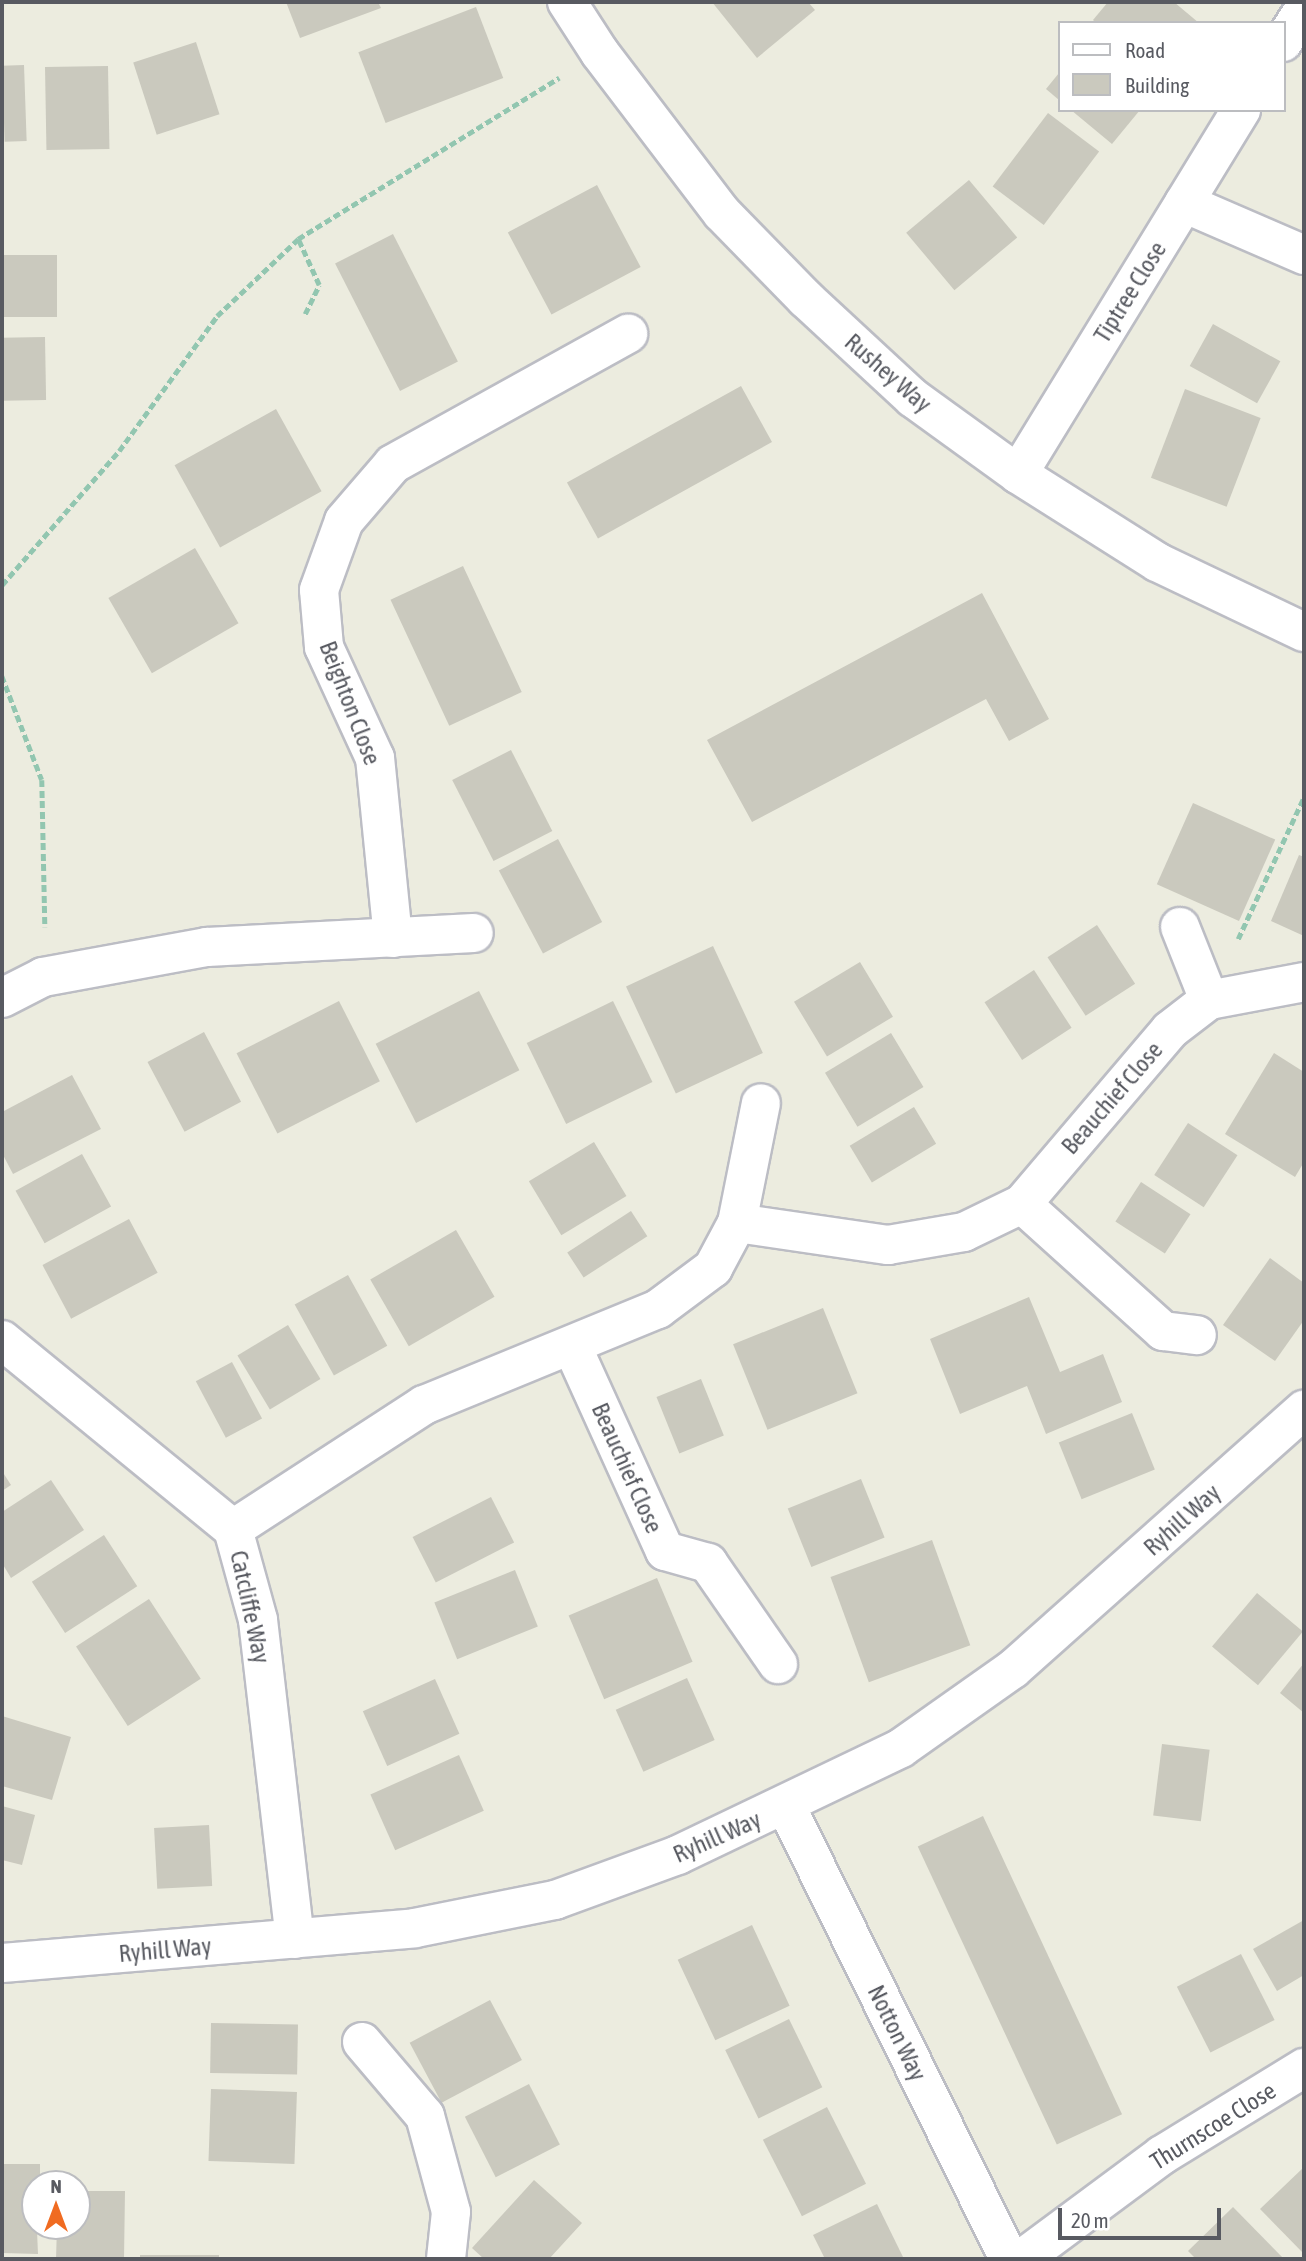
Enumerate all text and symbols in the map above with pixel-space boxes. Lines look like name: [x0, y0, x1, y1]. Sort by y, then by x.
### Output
legend: [1058, 21, 1285, 112]
text: Road: [1125, 38, 1165, 62]
text: Building: [1125, 73, 1189, 97]
street label: Tiptree Close: [1088, 236, 1172, 348]
street label: Rushey Way: [839, 328, 937, 418]
street label: Beighton Close: [313, 637, 387, 769]
street label: Beauchief Close: [1055, 1036, 1169, 1160]
street label: Beauchief Close: [585, 1398, 669, 1538]
street label: Ryhill Way: [1138, 1478, 1226, 1562]
street label: Catcliffe Way: [224, 1548, 276, 1666]
street label: Ryhill Way: [669, 1805, 765, 1869]
street label: Ryhill Way: [118, 1932, 212, 1968]
street label: Notton Way: [861, 1980, 933, 2086]
street label: Thurnscoe Close: [1145, 2076, 1281, 2176]
north arrow: [21, 2170, 91, 2240]
text: N: [50, 2175, 62, 2197]
scale bar: [1061, 2194, 1224, 2238]
text: 20 m: [1071, 2208, 1109, 2232]

